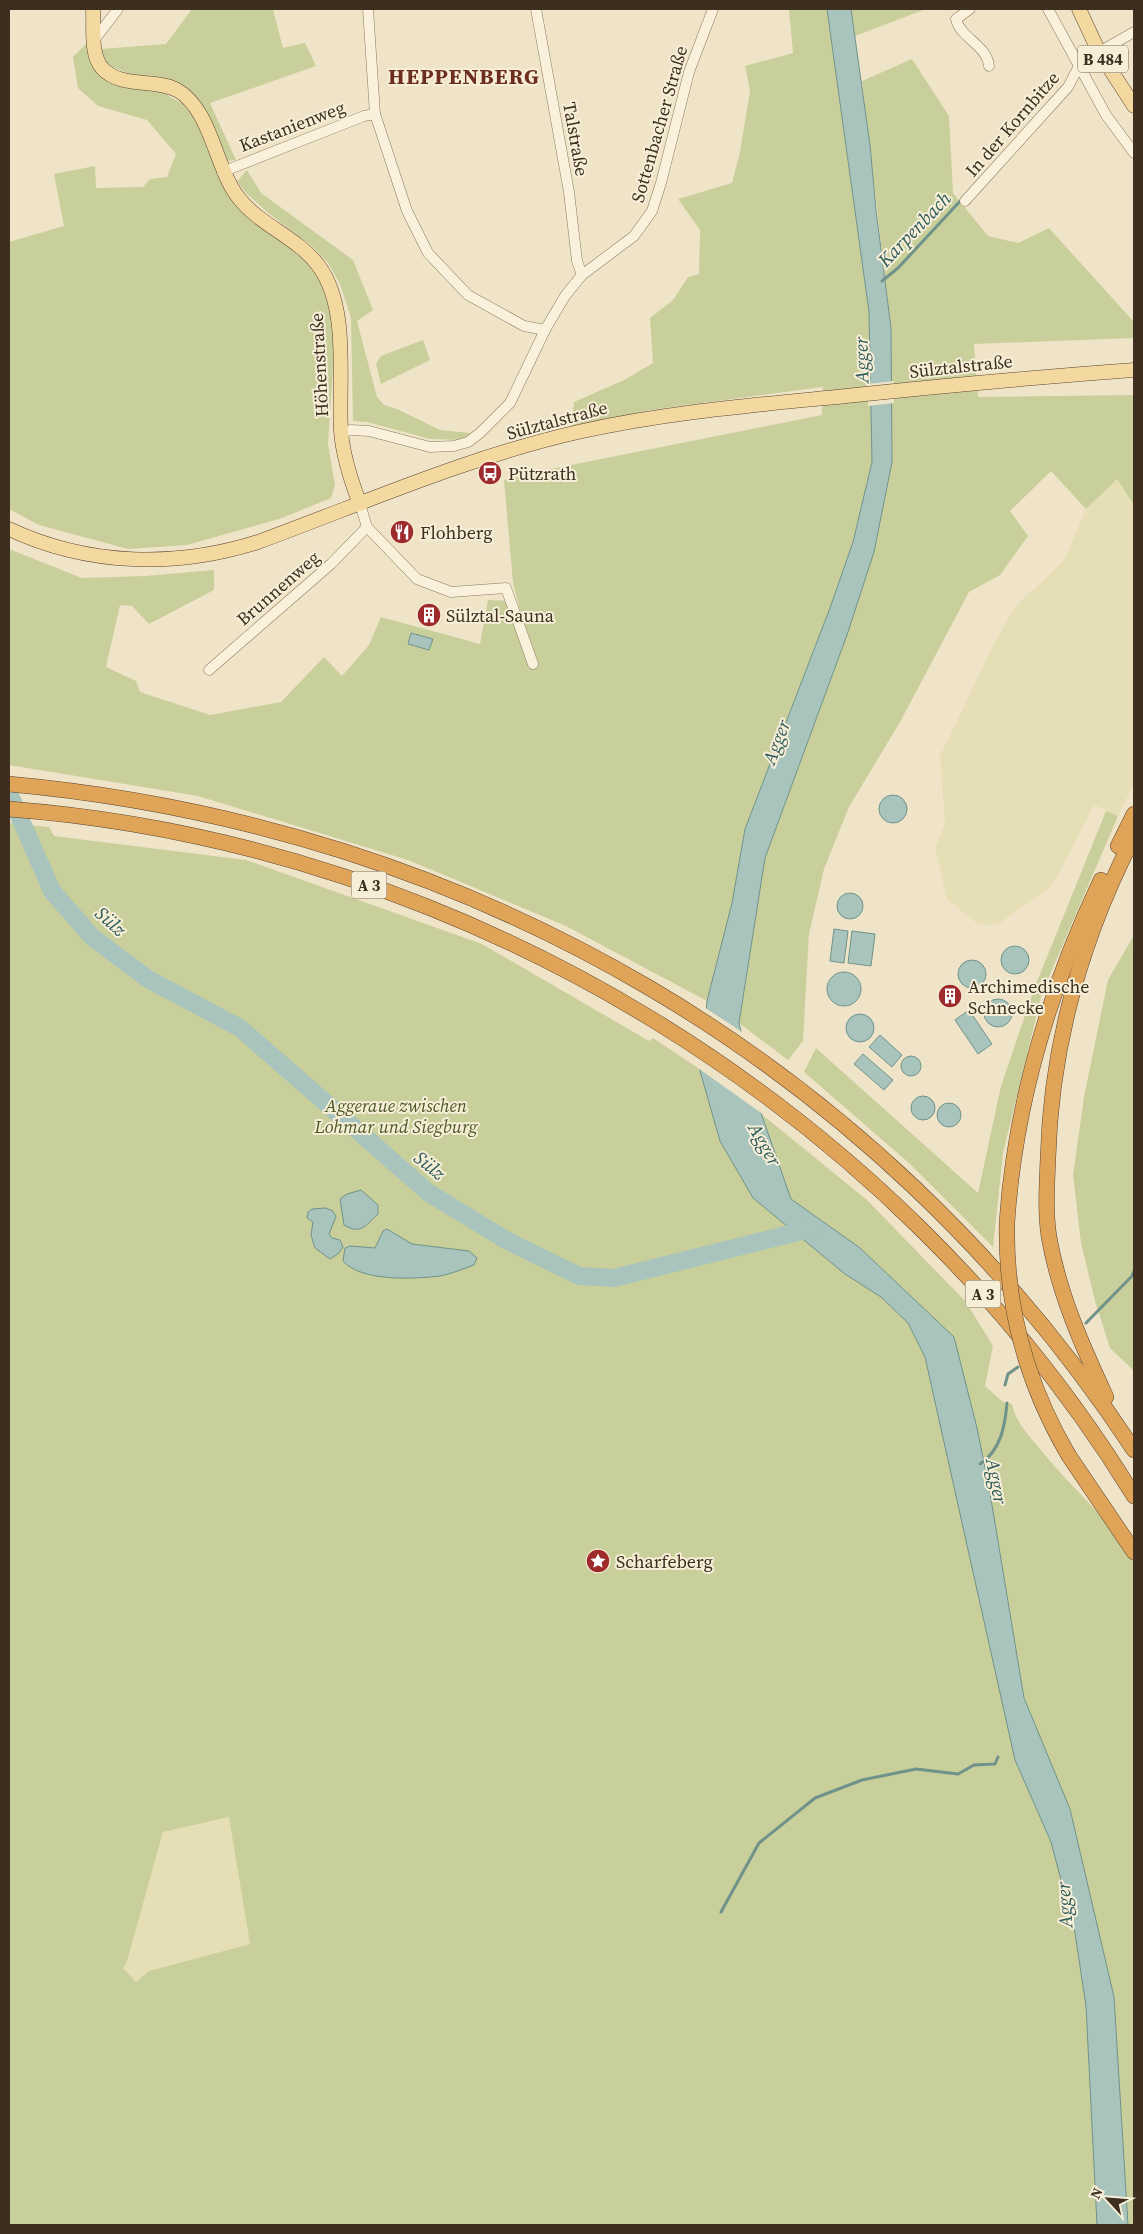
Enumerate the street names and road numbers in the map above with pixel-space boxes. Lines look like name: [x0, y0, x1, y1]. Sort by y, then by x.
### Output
street label: Sottenbacher Straße: [625, 43, 693, 205]
road number: B 484: [1078, 46, 1128, 72]
street label: In der Kornbitze: [959, 66, 1065, 182]
street label: Kastanienweg: [236, 94, 348, 158]
street label: Talstraße: [557, 100, 595, 178]
street label: Höhenstraße: [304, 312, 334, 418]
street label: Sülztalstraße: [908, 348, 1014, 384]
street label: Sülztalstraße: [504, 395, 610, 445]
street label: Brunnenweg: [231, 545, 325, 631]
road number: A 3: [352, 872, 386, 898]
road number: A 3: [966, 1280, 1000, 1308]

